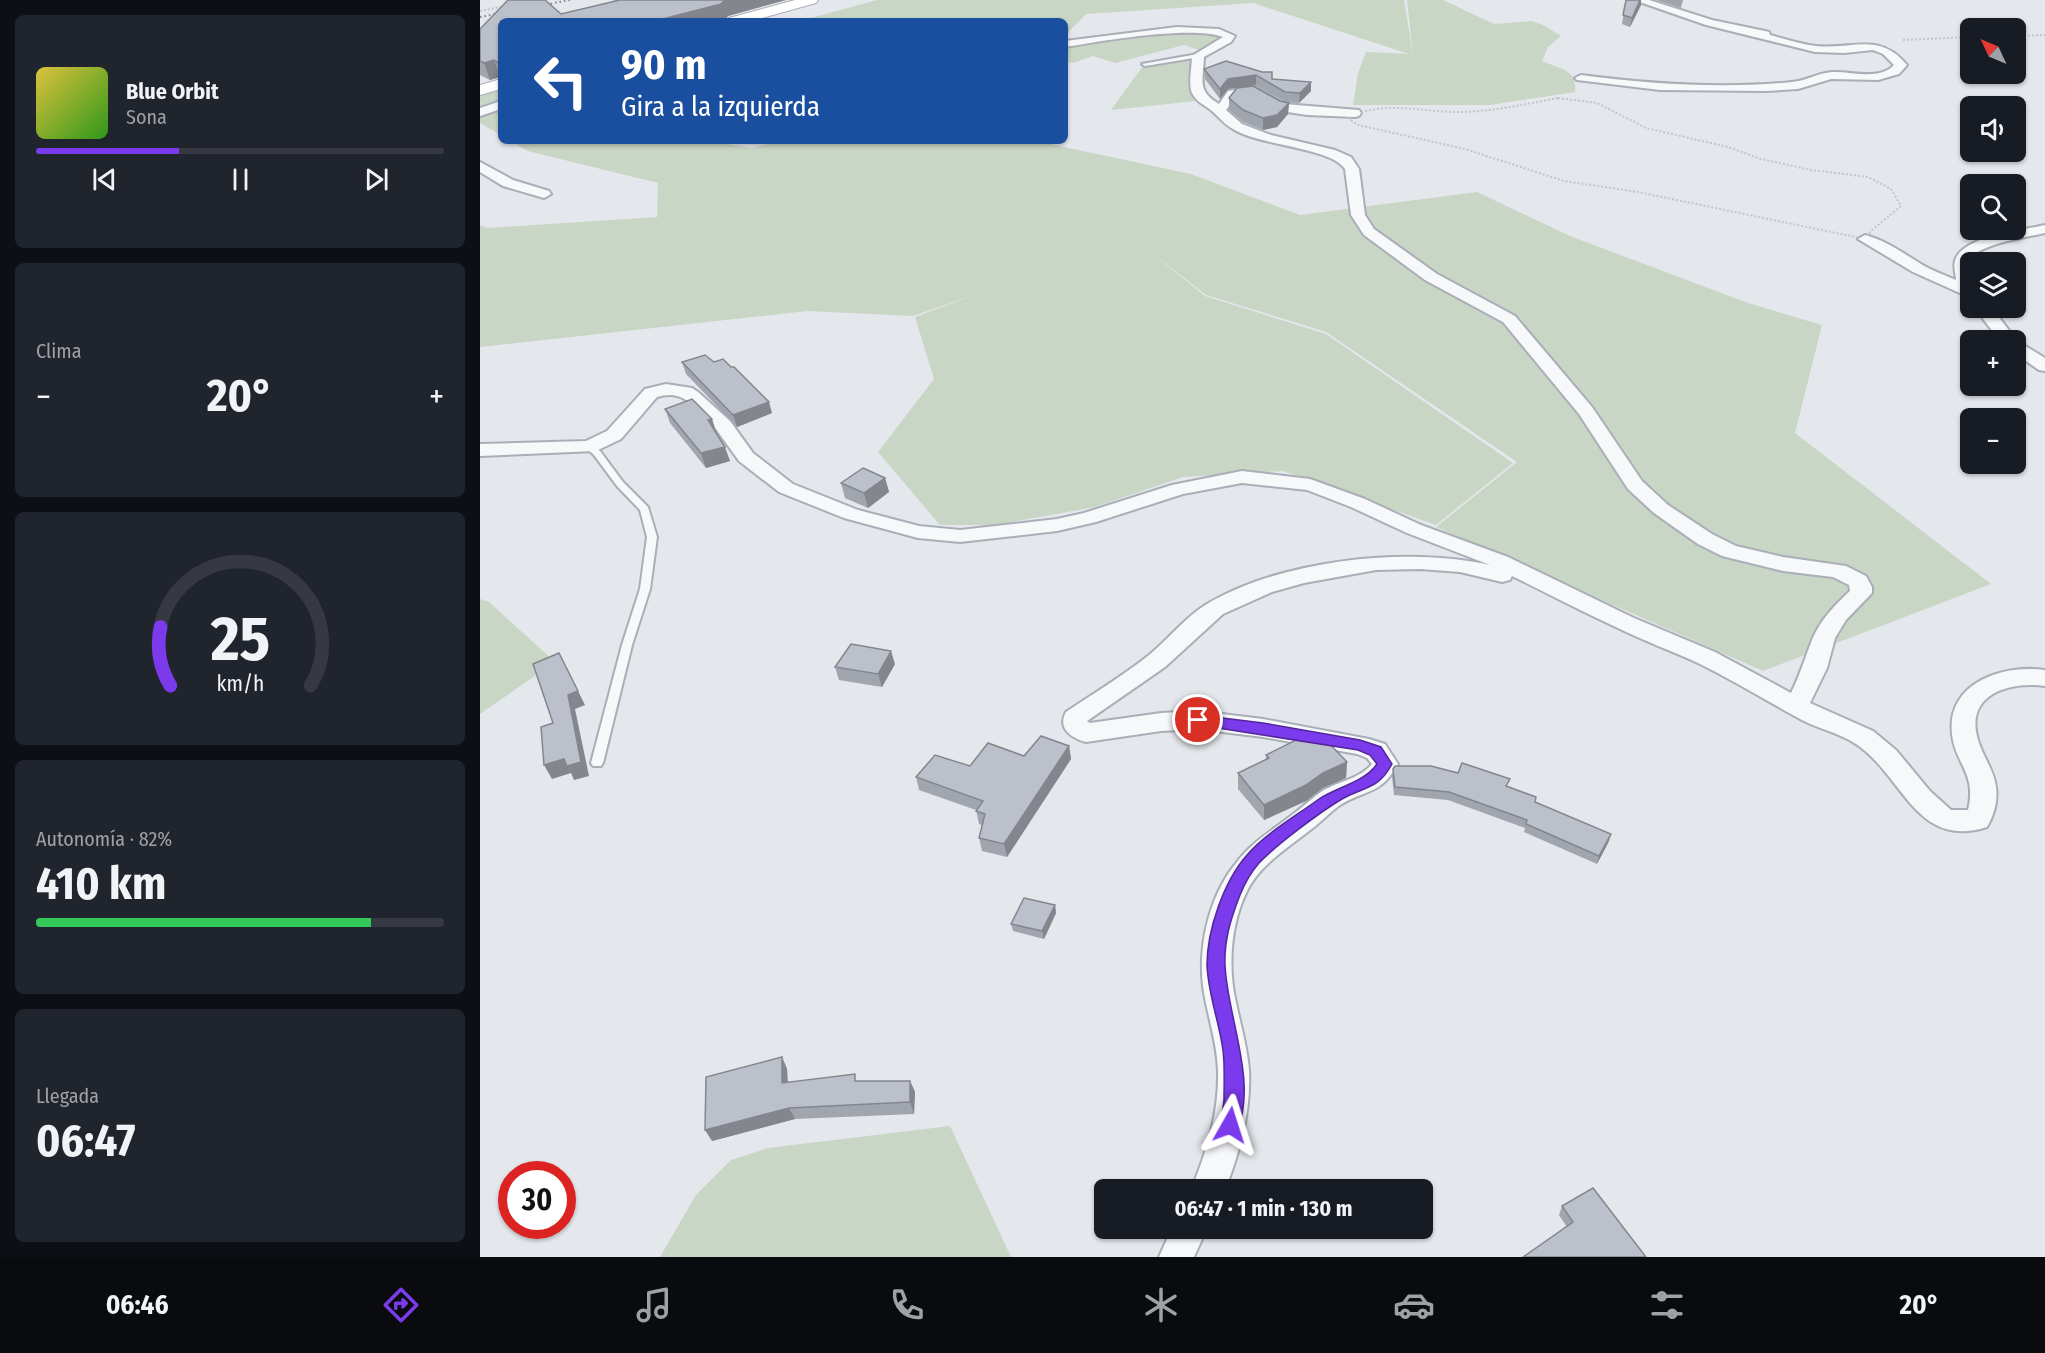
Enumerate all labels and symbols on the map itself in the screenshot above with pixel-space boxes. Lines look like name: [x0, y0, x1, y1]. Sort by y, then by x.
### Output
north arrow: [1960, 18, 2026, 84]
pin: [1172, 694, 1223, 745]
position arrow: [1198, 1093, 1262, 1157]
speed limit sign: 30: [498, 1161, 576, 1239]

